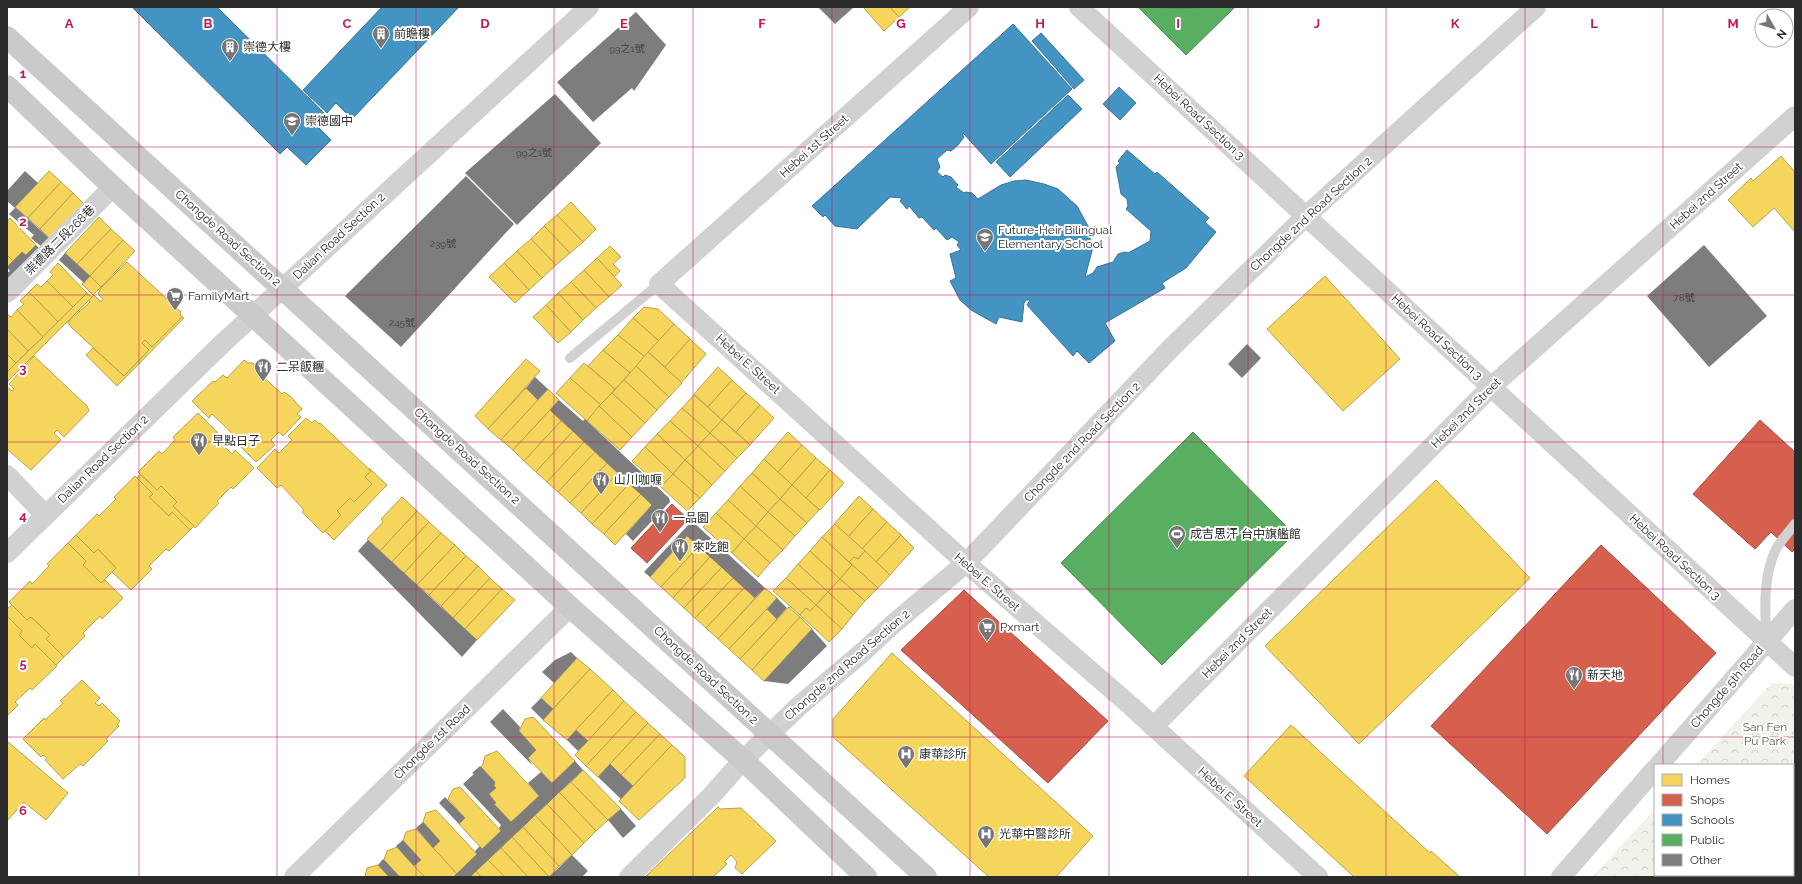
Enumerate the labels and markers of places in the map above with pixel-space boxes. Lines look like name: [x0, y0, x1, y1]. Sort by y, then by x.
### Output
building icon: 前瞻樓: [371, 24, 391, 49]
place label: 前瞻樓: [394, 27, 430, 41]
building icon: 崇德大樓: [220, 37, 240, 62]
place label: 崇德大樓: [243, 40, 291, 54]
school or university icon: 崇德國中: [282, 111, 302, 136]
place label: 崇德國中: [305, 114, 353, 128]
place label: Future-Heir Bilingual Elementary School: [998, 223, 1113, 251]
school or university icon: Future-Heir Bilingual Elementary School: [975, 227, 995, 252]
supermarket icon: FamilyMart: [165, 286, 185, 311]
place label: FamilyMart: [188, 289, 249, 303]
restaurant icon: 二呆飯糰: [253, 357, 273, 382]
place label: 二呆飯糰: [276, 360, 324, 374]
restaurant icon: 早點日子: [189, 431, 209, 456]
place label: 早點日子: [212, 434, 260, 448]
restaurant icon: 山川咖喱: [591, 470, 611, 495]
place label: 山川咖喱: [614, 473, 662, 487]
restaurant icon: 一品園: [650, 508, 670, 533]
place label: 一品園: [673, 511, 709, 525]
sports icon: 成吉思汗 台中旗艦館: [1167, 524, 1187, 549]
place label: 成吉思汗 台中旗艦館: [1190, 527, 1301, 541]
restaurant icon: 來吃飽: [670, 537, 690, 562]
place label: 來吃飽: [693, 540, 729, 554]
supermarket icon: Pxmart: [977, 617, 997, 642]
place label: Pxmart: [1000, 620, 1039, 634]
restaurant icon: 新天地: [1564, 665, 1584, 690]
place label: 新天地: [1587, 668, 1623, 682]
hospital icon: 康華診所: [896, 744, 916, 769]
place label: 康華診所: [919, 747, 967, 761]
hospital icon: 光華中醫診所: [976, 824, 996, 849]
place label: 光華中醫診所: [999, 827, 1071, 841]

